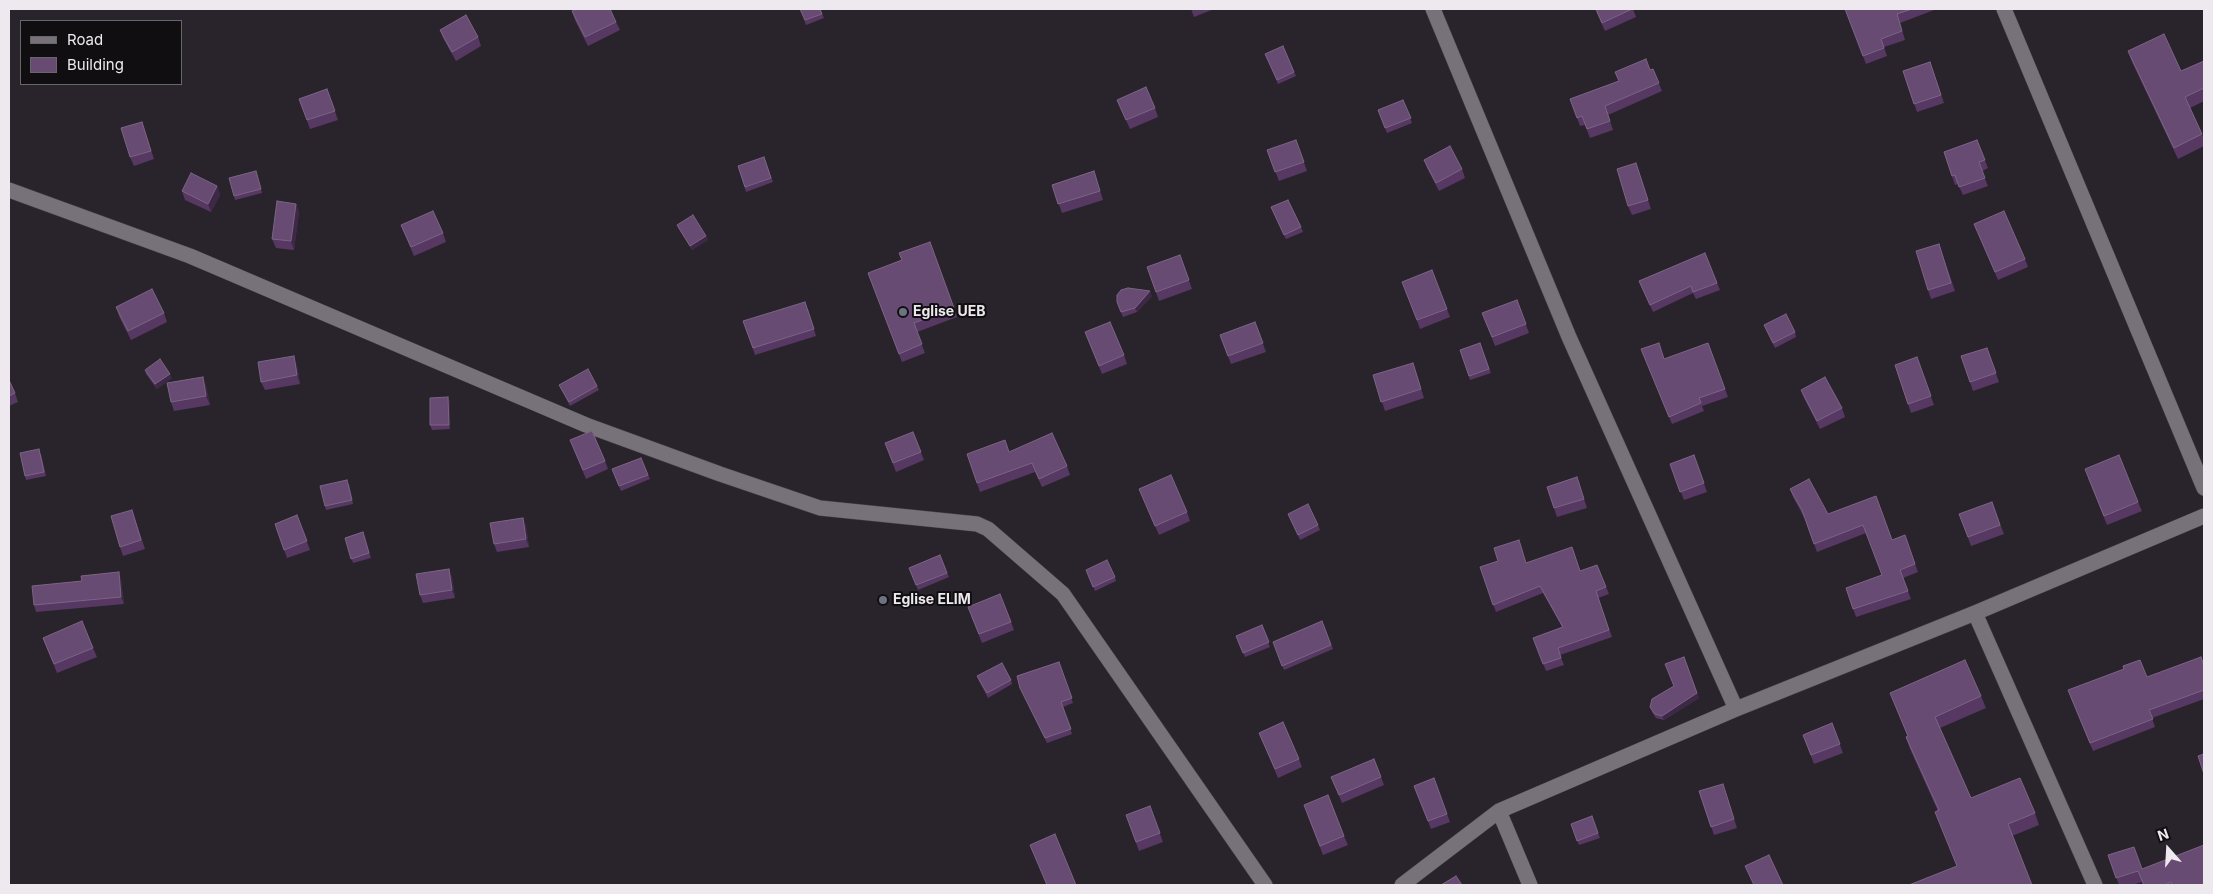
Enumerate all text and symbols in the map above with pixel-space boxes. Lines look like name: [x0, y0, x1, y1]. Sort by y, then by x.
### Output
legend: [20, 20, 182, 85]
text: Road: [67, 30, 103, 49]
text: Building: [67, 55, 124, 74]
place label: Eglise UEB: [913, 304, 985, 320]
marker: Eglise UEB: [897, 306, 909, 318]
place label: Eglise ELIM: [893, 592, 971, 608]
marker: Eglise ELIM: [877, 594, 889, 606]
north arrow: [2143, 824, 2193, 874]
text: N: [2155, 825, 2171, 844]

